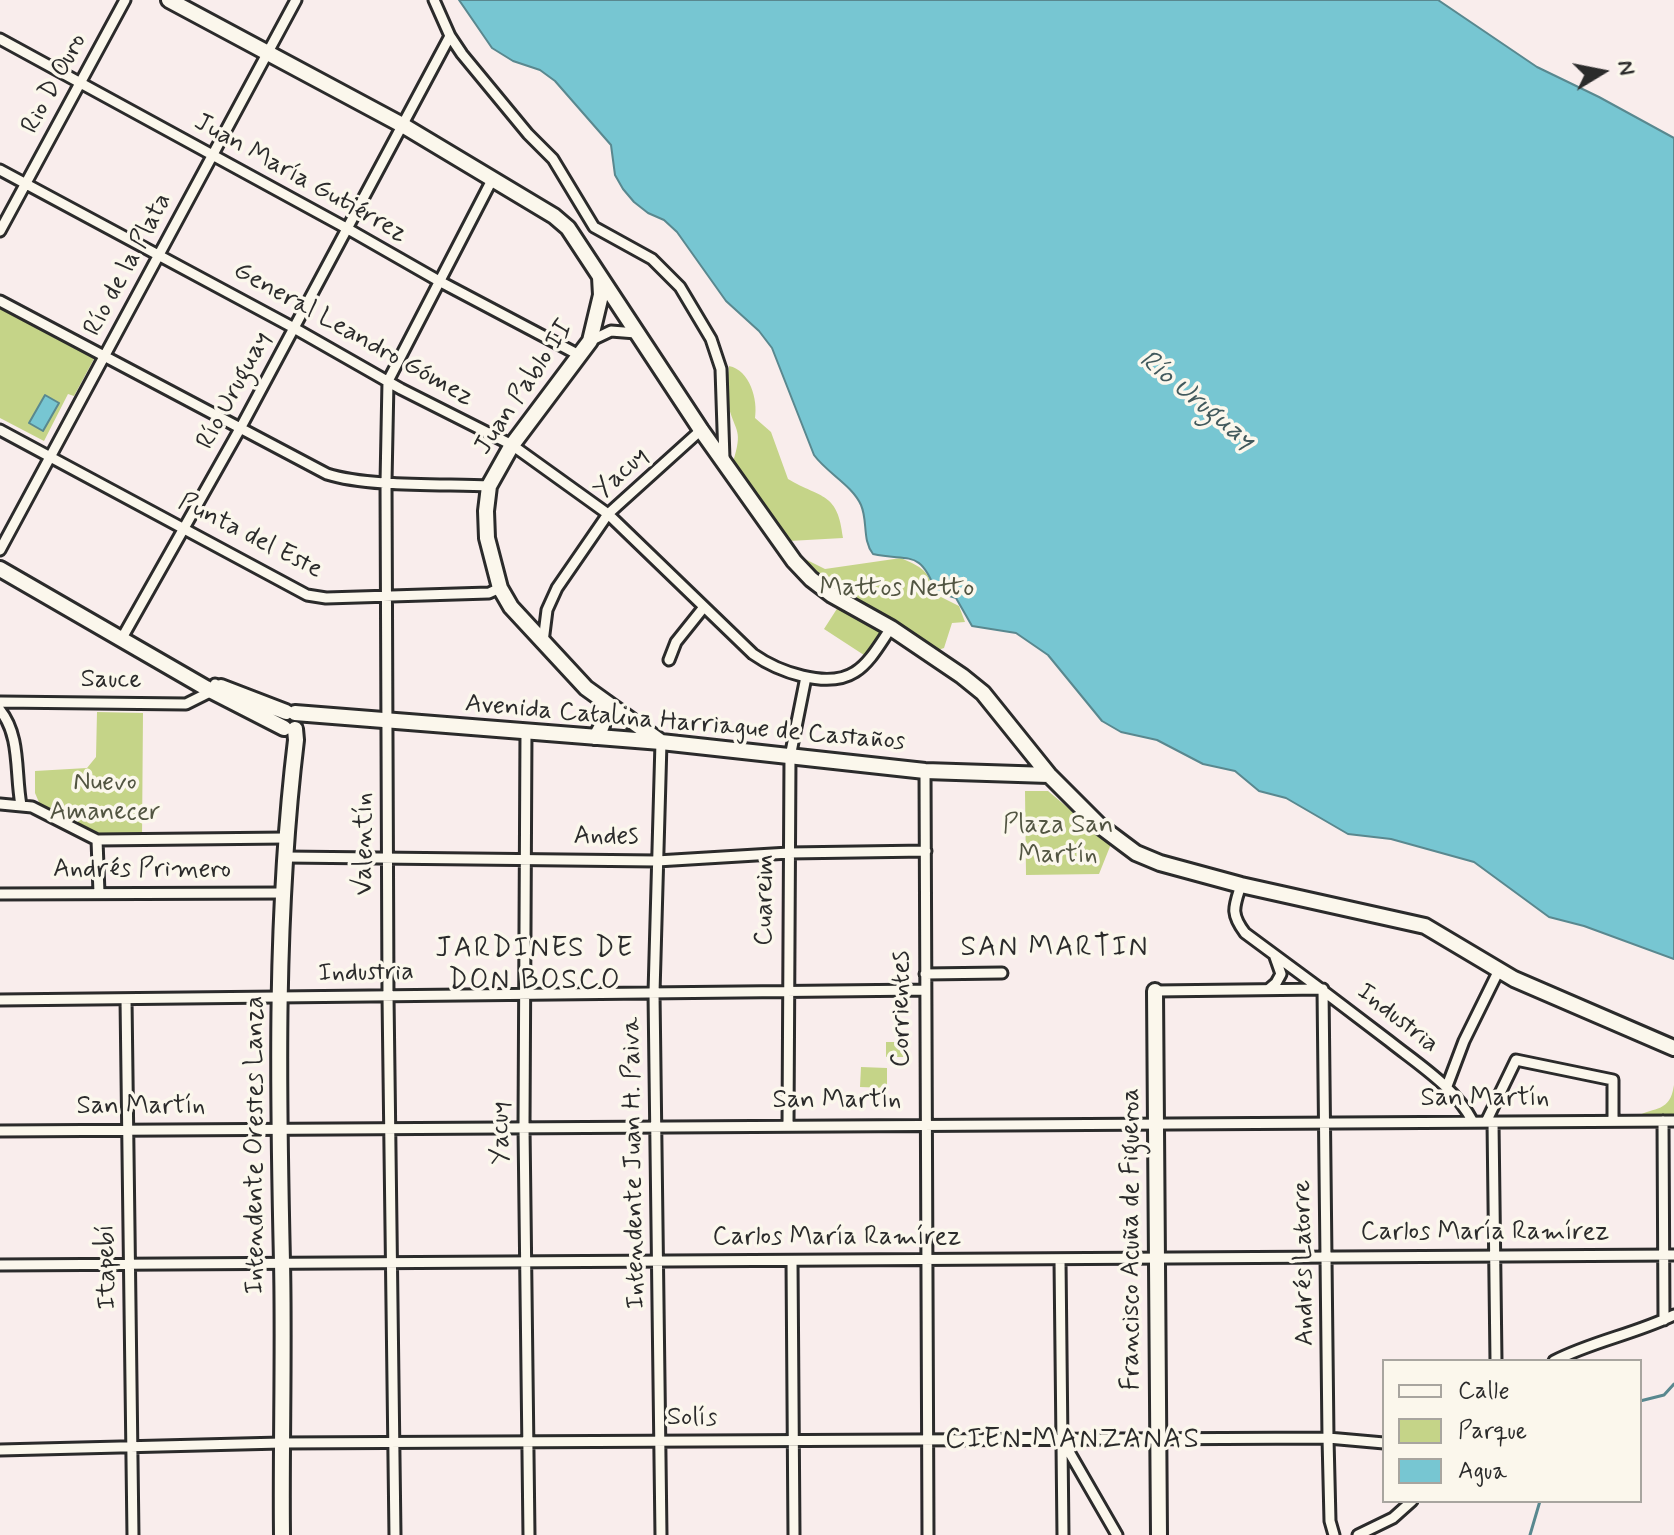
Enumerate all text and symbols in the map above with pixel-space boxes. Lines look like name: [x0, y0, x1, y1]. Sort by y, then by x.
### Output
street label: Rio D Ouro: [16, 29, 94, 139]
north arrow: [1562, 32, 1642, 112]
text: N: [1611, 58, 1641, 77]
street label: Juan María Gutiérrez: [188, 107, 412, 251]
street label: Río de la Plata: [78, 188, 180, 342]
street label: General Leandro Gómez: [227, 256, 479, 414]
street label: Juan Pablo II: [468, 315, 582, 461]
street label: Río Uruguay: [191, 327, 279, 455]
water label: Río Uruguay: [1131, 344, 1261, 458]
street label: Yacuy: [588, 441, 656, 507]
street label: Punta del Este: [173, 487, 327, 587]
park label: Mattos Netto: [820, 574, 974, 606]
street label: Sauce: [80, 665, 142, 697]
street label: Avenida Catalina Harriague de Castaños: [464, 689, 906, 759]
park label: Nuevo Amanecer: [49, 768, 161, 830]
street label: Valentín: [350, 793, 382, 895]
park label: Plaza San Martín: [1003, 811, 1113, 872]
street label: Andes: [573, 822, 639, 854]
street label: Cuareim: [750, 854, 782, 946]
street label: Andrés Primero: [53, 855, 231, 887]
district label: SAN MARTIN: [959, 932, 1151, 966]
district label: JARDINES DE DON BOSCO: [434, 933, 636, 999]
street label: Corrientes: [887, 951, 919, 1067]
street label: Industria: [318, 958, 414, 990]
street label: Industria: [1350, 977, 1444, 1061]
street label: Intendente Orestes Lanza: [241, 996, 273, 1294]
street label: Intendente Juan H. Paiva: [617, 1017, 653, 1309]
street label: San Martín: [1421, 1084, 1549, 1116]
street label: San Martín: [773, 1086, 901, 1118]
street label: Francisco Acuña de Figueroa: [1117, 1088, 1149, 1390]
street label: San Martín: [77, 1092, 205, 1124]
street label: Yacuy: [486, 1101, 518, 1165]
street label: Andrés Latorre: [1288, 1180, 1322, 1346]
street label: Carlos María Ramírez: [1361, 1218, 1609, 1250]
street label: Carlos María Ramírez: [713, 1223, 961, 1255]
street label: Itapebí: [92, 1224, 124, 1310]
legend: [1382, 1359, 1642, 1503]
text: Calle: [1458, 1376, 1510, 1407]
street label: Solís: [667, 1403, 717, 1435]
text: Parque: [1458, 1416, 1527, 1447]
district label: CIEN MANZANAS: [944, 1424, 1202, 1458]
text: Agua: [1458, 1456, 1507, 1487]

